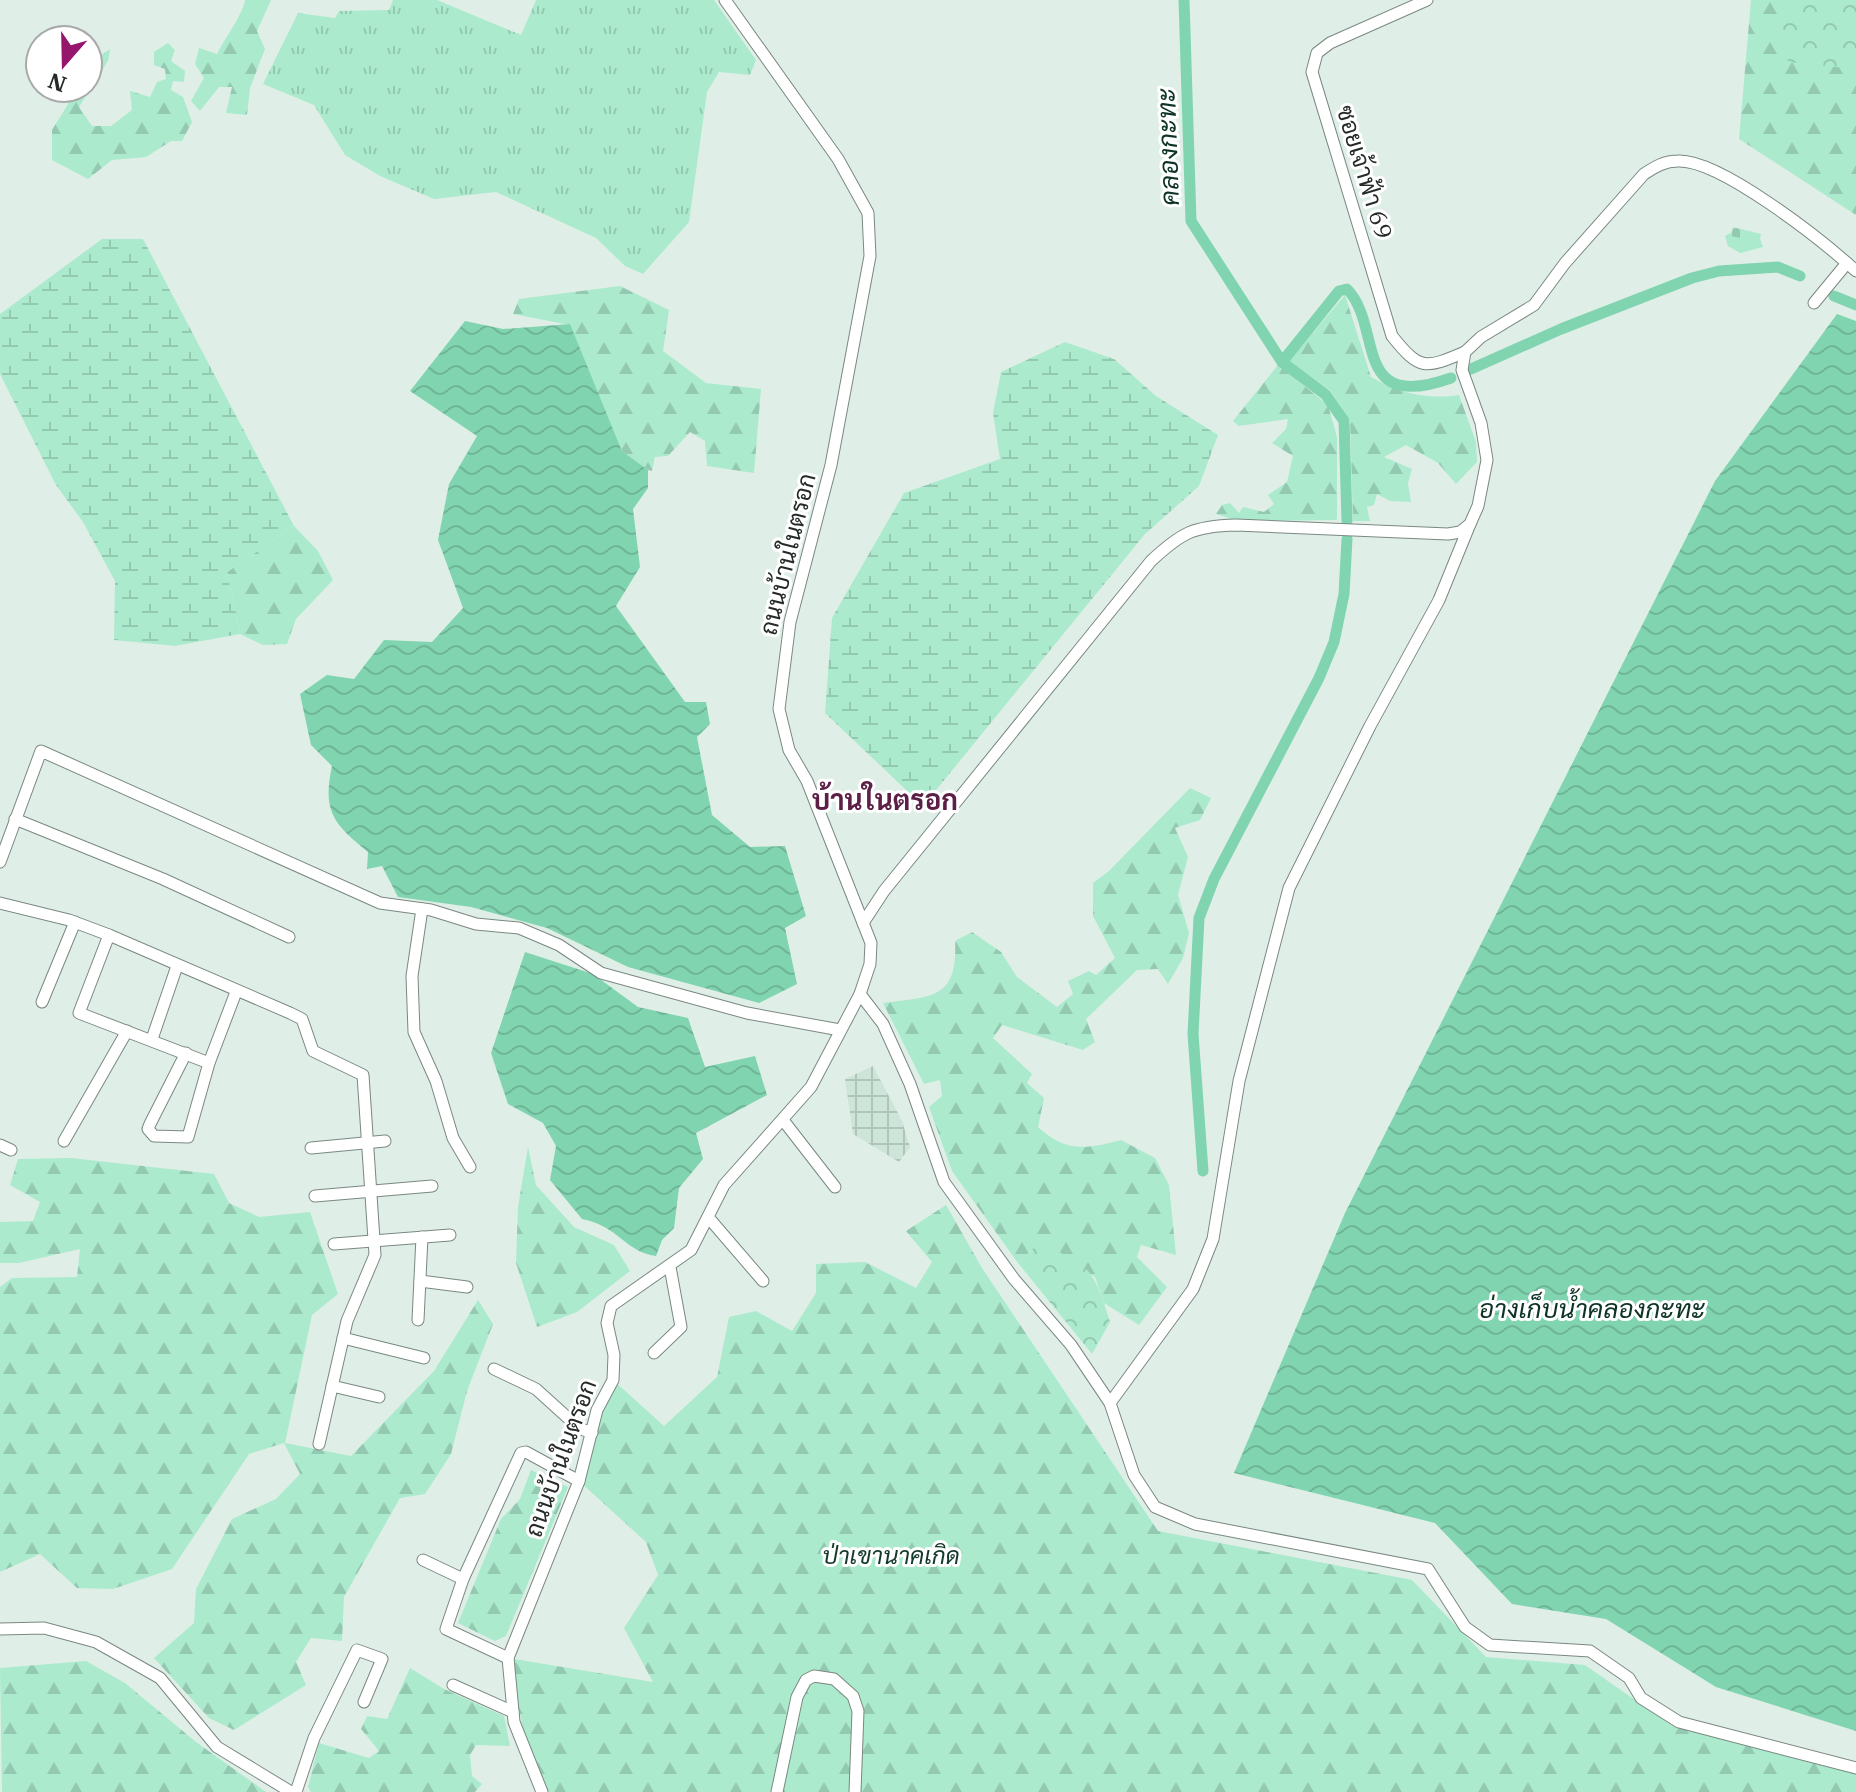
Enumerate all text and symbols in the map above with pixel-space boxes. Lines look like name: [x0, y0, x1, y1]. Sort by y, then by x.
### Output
north arrow: [24, 24, 104, 104]
text: N: [44, 67, 70, 100]
water label: คลองกะทะ: [1148, 88, 1186, 206]
street label: ซอยเจ้าฟ้า 69: [1329, 101, 1401, 243]
street label: ถนนบ้านในตรอก: [751, 470, 823, 638]
district label: บ้านในตรอก: [812, 781, 958, 818]
water label: อ่างเก็บน้ำคลองกะทะ: [1479, 1288, 1705, 1325]
street label: ถนนบ้านในตรอก: [517, 1375, 603, 1541]
park label: ป่าเขานาคเกิด: [822, 1539, 960, 1571]

